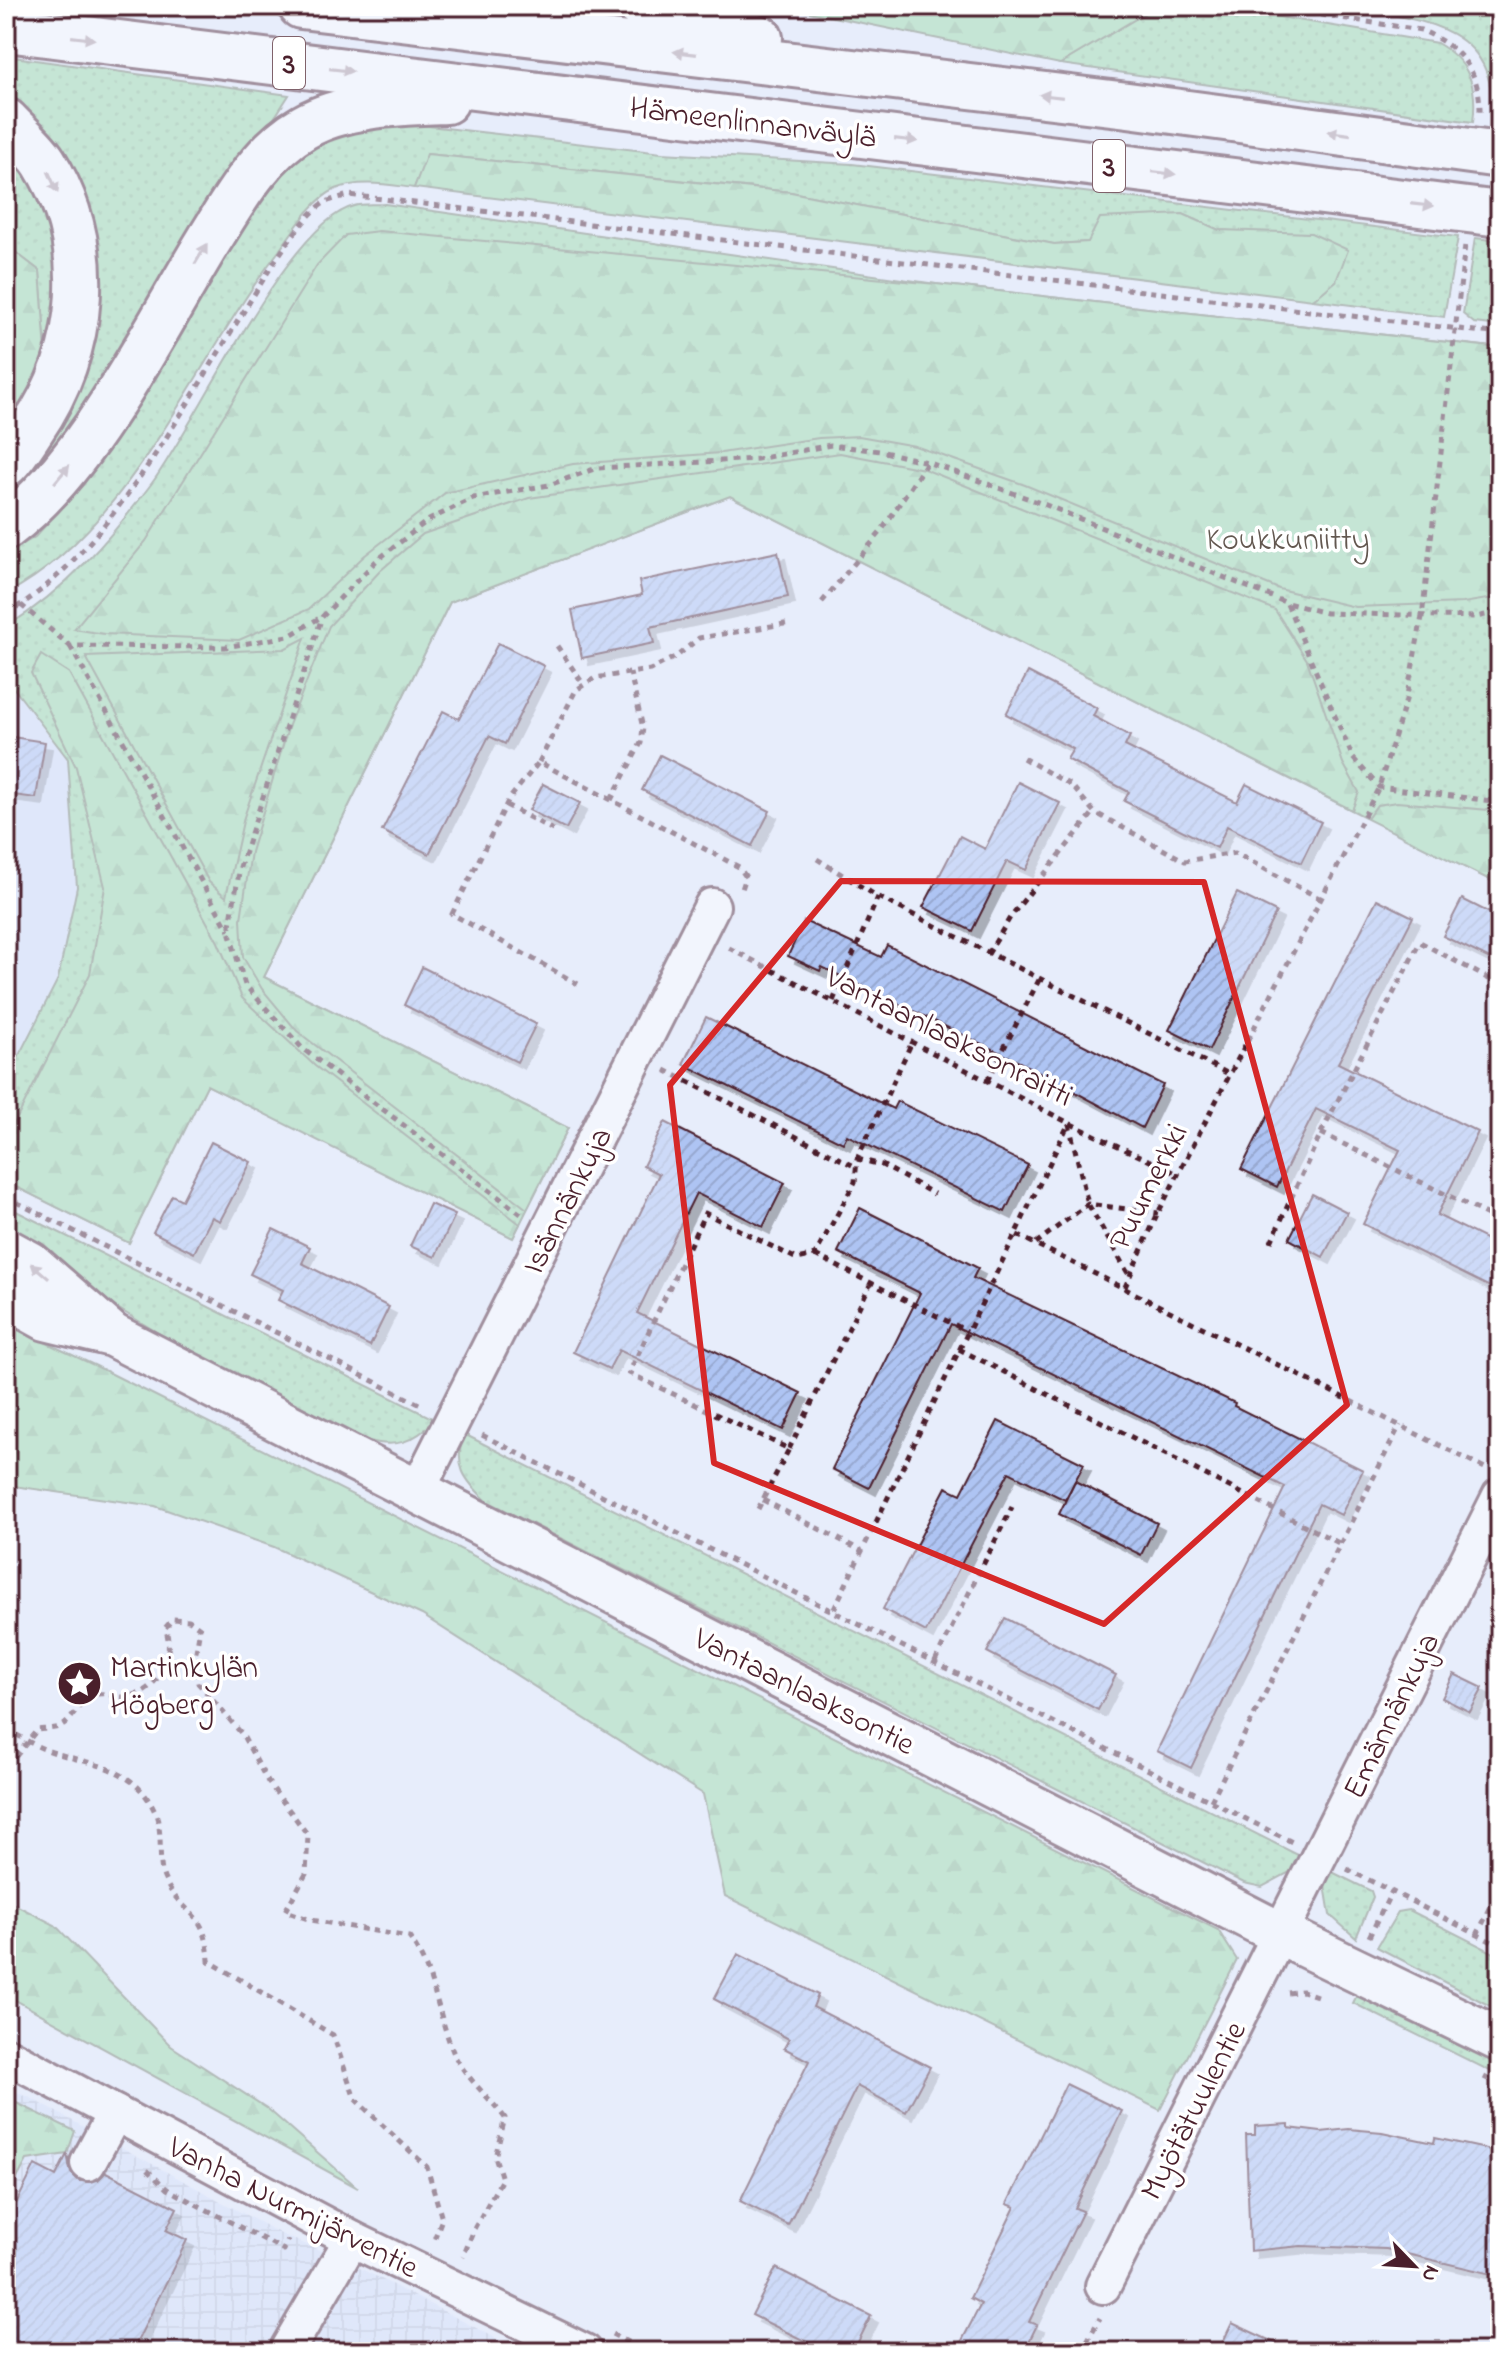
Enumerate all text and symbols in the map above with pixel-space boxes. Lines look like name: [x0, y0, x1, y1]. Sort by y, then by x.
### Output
one-way arrow: [71, 32, 96, 45]
road number: 3: [273, 37, 305, 89]
one-way arrow: [672, 46, 697, 59]
one-way arrow: [329, 63, 354, 76]
street label: Hämeenlinnanväylä: [627, 86, 878, 163]
one-way arrow: [1038, 89, 1063, 102]
one-way arrow: [1327, 126, 1352, 139]
one-way arrow: [894, 134, 919, 147]
road number: 3: [1093, 140, 1125, 192]
one-way arrow: [1152, 166, 1177, 179]
one-way arrow: [46, 171, 60, 194]
one-way arrow: [1410, 198, 1435, 211]
one-way arrow: [193, 243, 207, 265]
one-way arrow: [53, 464, 70, 484]
park label: Koukkuniitty: [1206, 518, 1370, 565]
street label: Vantaanlaaksonraitti: [816, 955, 1080, 1121]
street label: Puumerkki: [1098, 1116, 1202, 1259]
street label: Isännänkuja: [512, 1120, 626, 1283]
one-way arrow: [30, 1263, 49, 1281]
street label: Vantaanlaaksontie: [684, 1617, 923, 1769]
street label: Emännänkuja: [1333, 1625, 1454, 1808]
place label: Martinkylän Högberg: [110, 1646, 258, 1730]
place icon: Martinkylän Högberg: [55, 1660, 103, 1708]
street label: Myötätuulentie: [1130, 2013, 1261, 2209]
street label: Vanha Nurmijärventie: [158, 2125, 426, 2293]
north arrow: [1374, 2226, 1454, 2306]
text: N: [1412, 2260, 1447, 2287]

